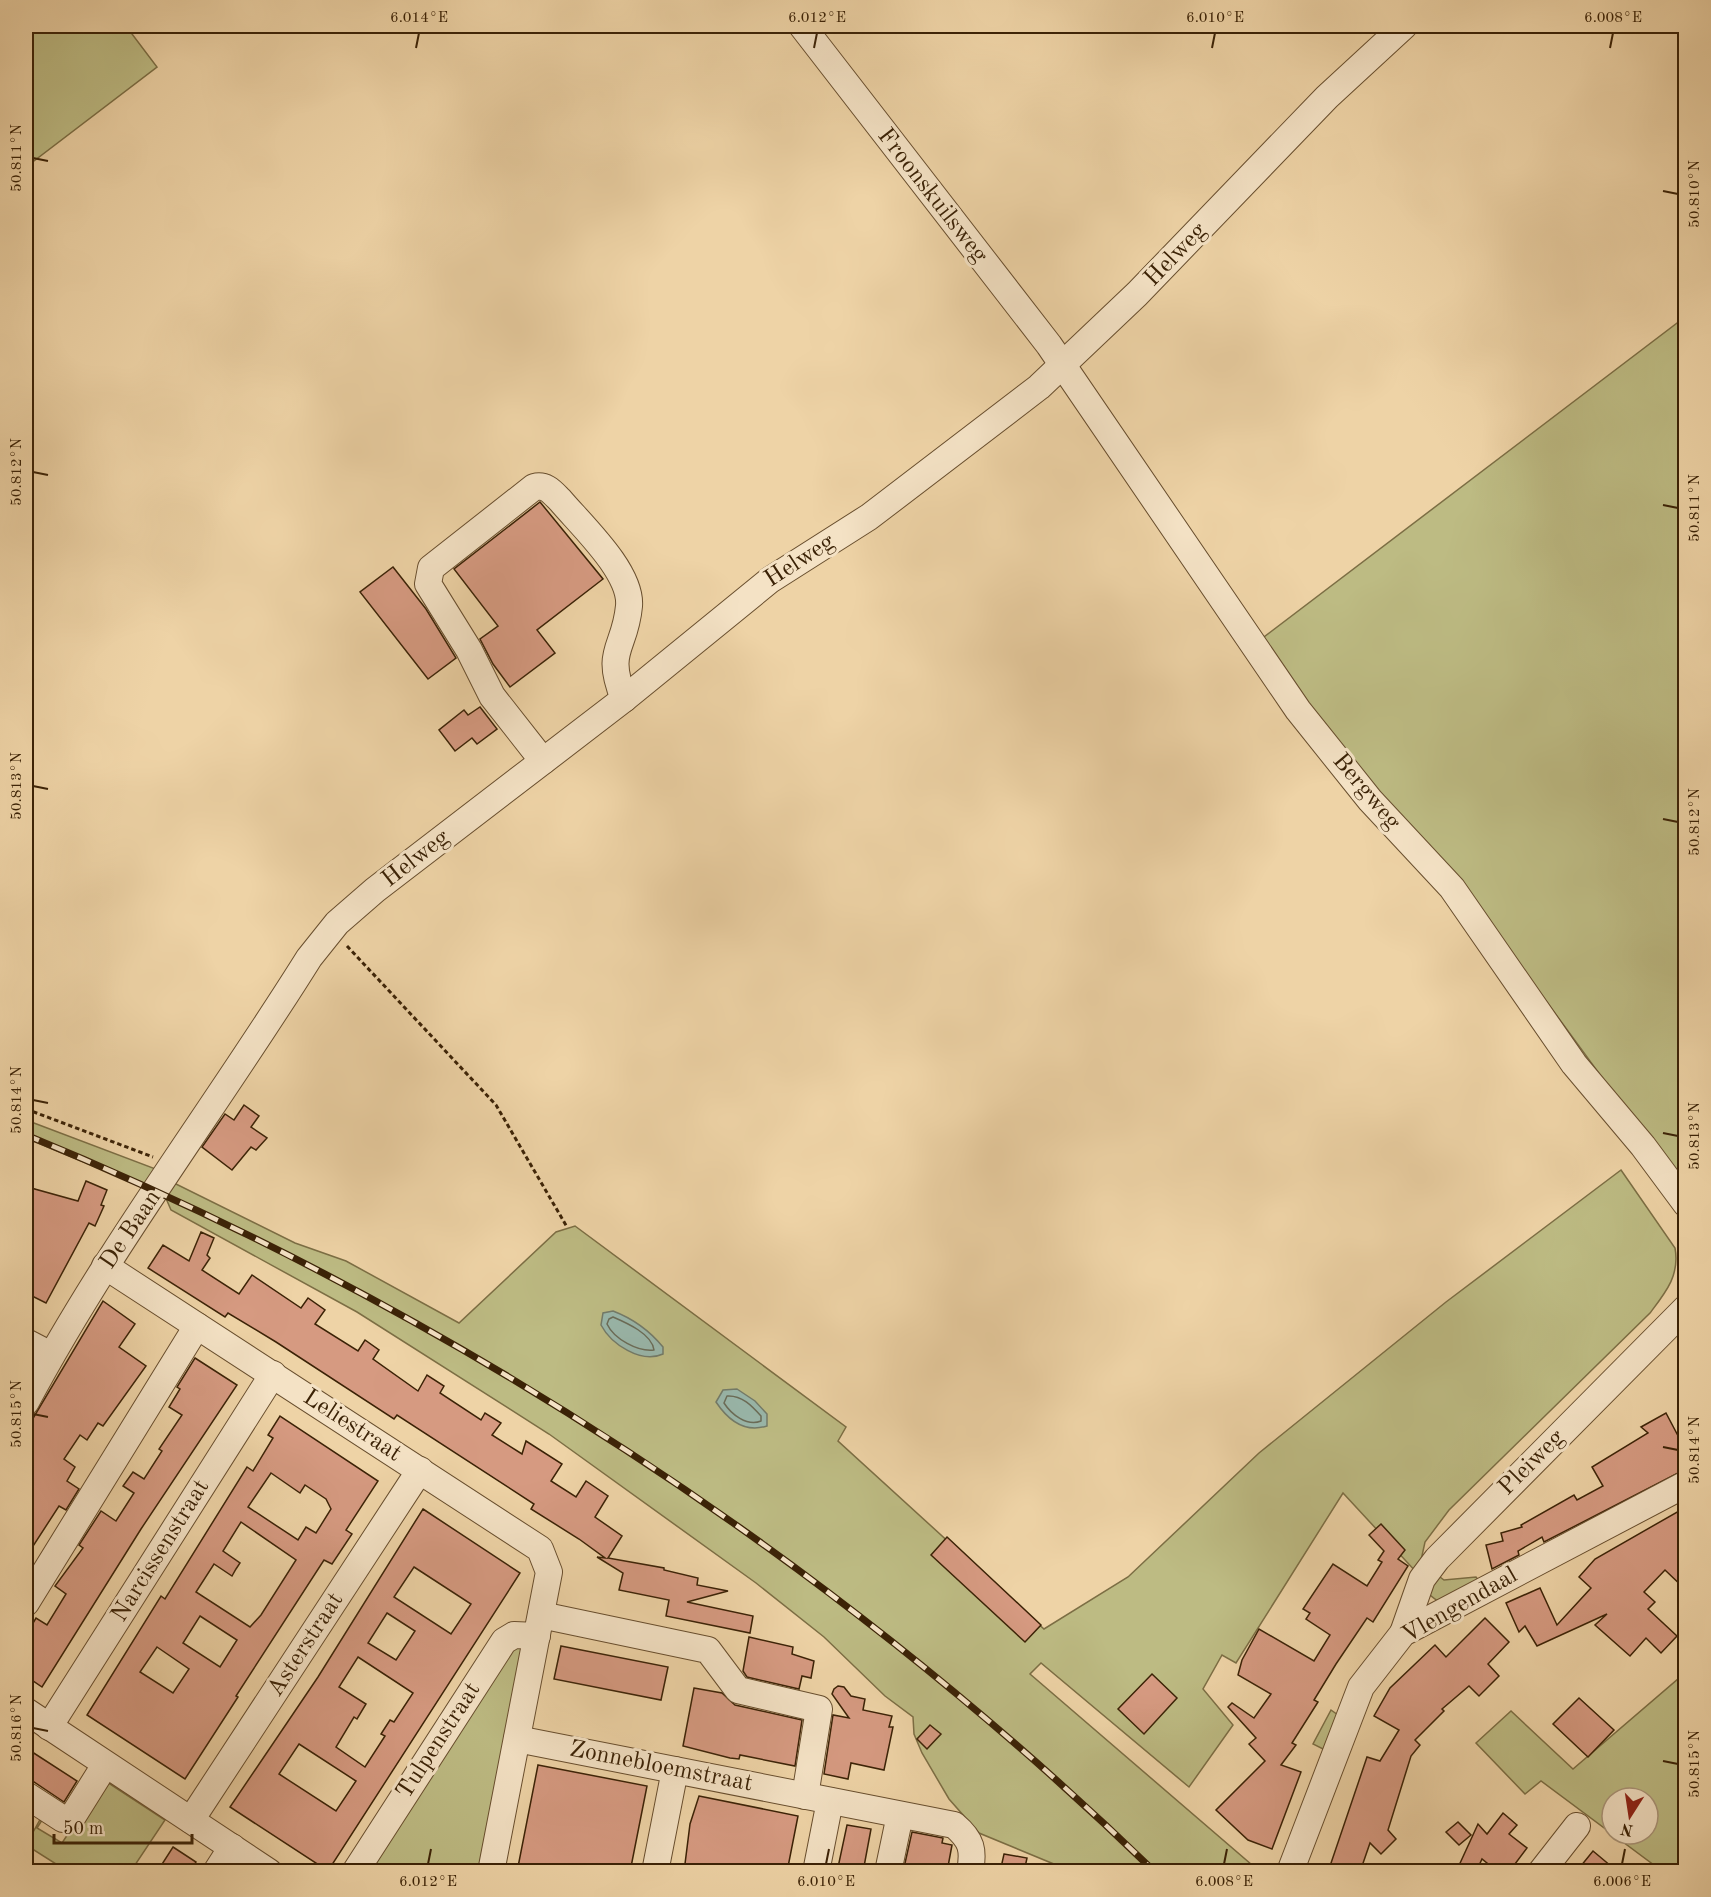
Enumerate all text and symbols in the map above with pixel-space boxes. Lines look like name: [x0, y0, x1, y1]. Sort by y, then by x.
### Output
text: 6.014°E: [390, 11, 448, 26]
text: 6.012°E: [788, 11, 846, 26]
text: 6.010°E: [1186, 11, 1244, 26]
text: 6.008°E: [1584, 11, 1642, 26]
text: 50.811°N: [10, 124, 25, 192]
street label: Froonskuilsweg: [872, 124, 992, 268]
text: 50.810°N: [1688, 160, 1703, 228]
street label: Helweg: [1140, 219, 1212, 291]
text: 50.812°N: [10, 438, 25, 506]
text: 50.811°N: [1688, 474, 1703, 542]
street label: Helweg: [761, 530, 839, 592]
street label: Bergweg: [1327, 749, 1405, 835]
text: 50.813°N: [10, 752, 25, 820]
text: 50.812°N: [1688, 788, 1703, 856]
street label: Helweg: [378, 826, 454, 892]
text: 50.814°N: [10, 1066, 25, 1134]
text: 50.813°N: [1688, 1102, 1703, 1170]
street label: De Baan: [96, 1186, 166, 1274]
text: 50.815°N: [10, 1380, 25, 1448]
street label: Leliestraat: [299, 1385, 405, 1467]
text: 50.814°N: [1688, 1416, 1703, 1484]
street label: Pleiweg: [1495, 1426, 1569, 1500]
street label: Narcissenstraat: [108, 1476, 214, 1626]
street label: Vlengendaal: [1398, 1563, 1522, 1649]
street label: Asterstraat: [264, 1589, 348, 1701]
street label: Tulpenstraat: [393, 1678, 485, 1804]
text: 50.816°N: [10, 1694, 25, 1762]
text: 50.815°N: [1688, 1730, 1703, 1798]
street label: Zonnebloemstraat: [567, 1737, 755, 1797]
north arrow: [1600, 1786, 1660, 1846]
scale bar: [54, 1807, 192, 1845]
text: N: [1619, 1819, 1635, 1838]
text: 50 m: [63, 1820, 103, 1838]
text: 6.012°E: [399, 1875, 457, 1890]
text: 6.010°E: [797, 1875, 855, 1890]
text: 6.008°E: [1195, 1875, 1253, 1890]
text: 6.006°E: [1593, 1875, 1651, 1890]

